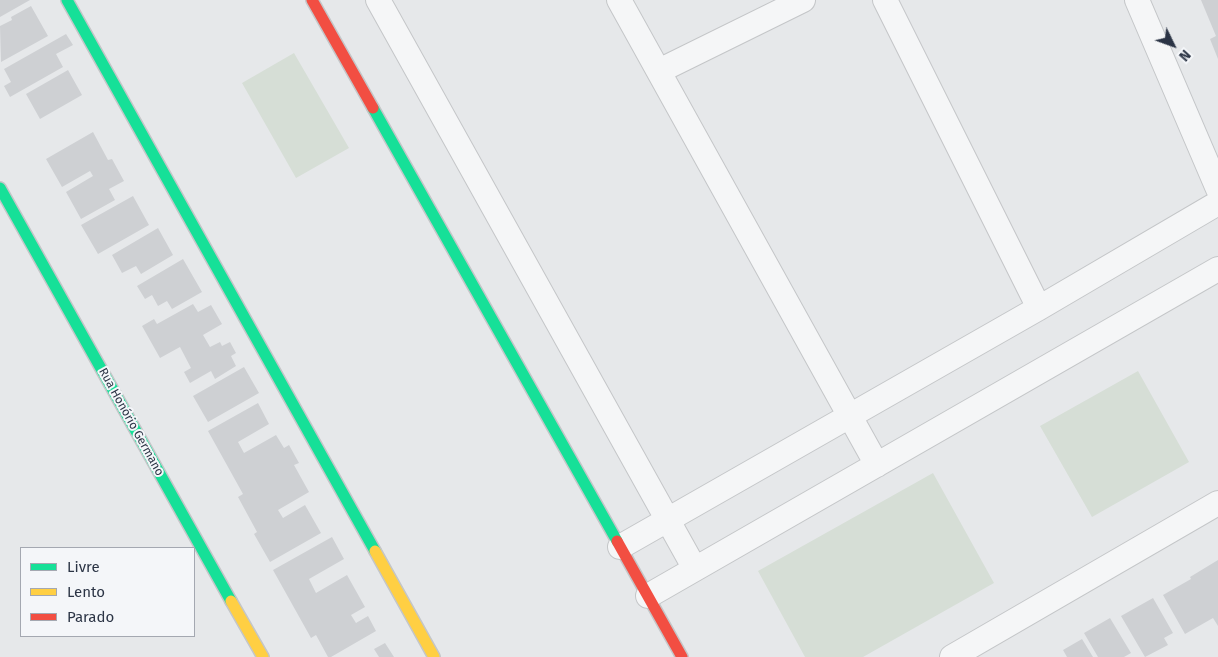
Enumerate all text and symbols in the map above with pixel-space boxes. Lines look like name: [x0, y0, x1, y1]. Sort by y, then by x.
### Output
north arrow: [1148, 20, 1198, 70]
text: N: [1175, 46, 1194, 65]
street label: Rua Honório Germano: [95, 366, 167, 478]
legend: [20, 547, 195, 637]
text: Livre: [67, 558, 100, 576]
text: Lento: [67, 583, 105, 601]
text: Parado: [67, 608, 114, 626]

